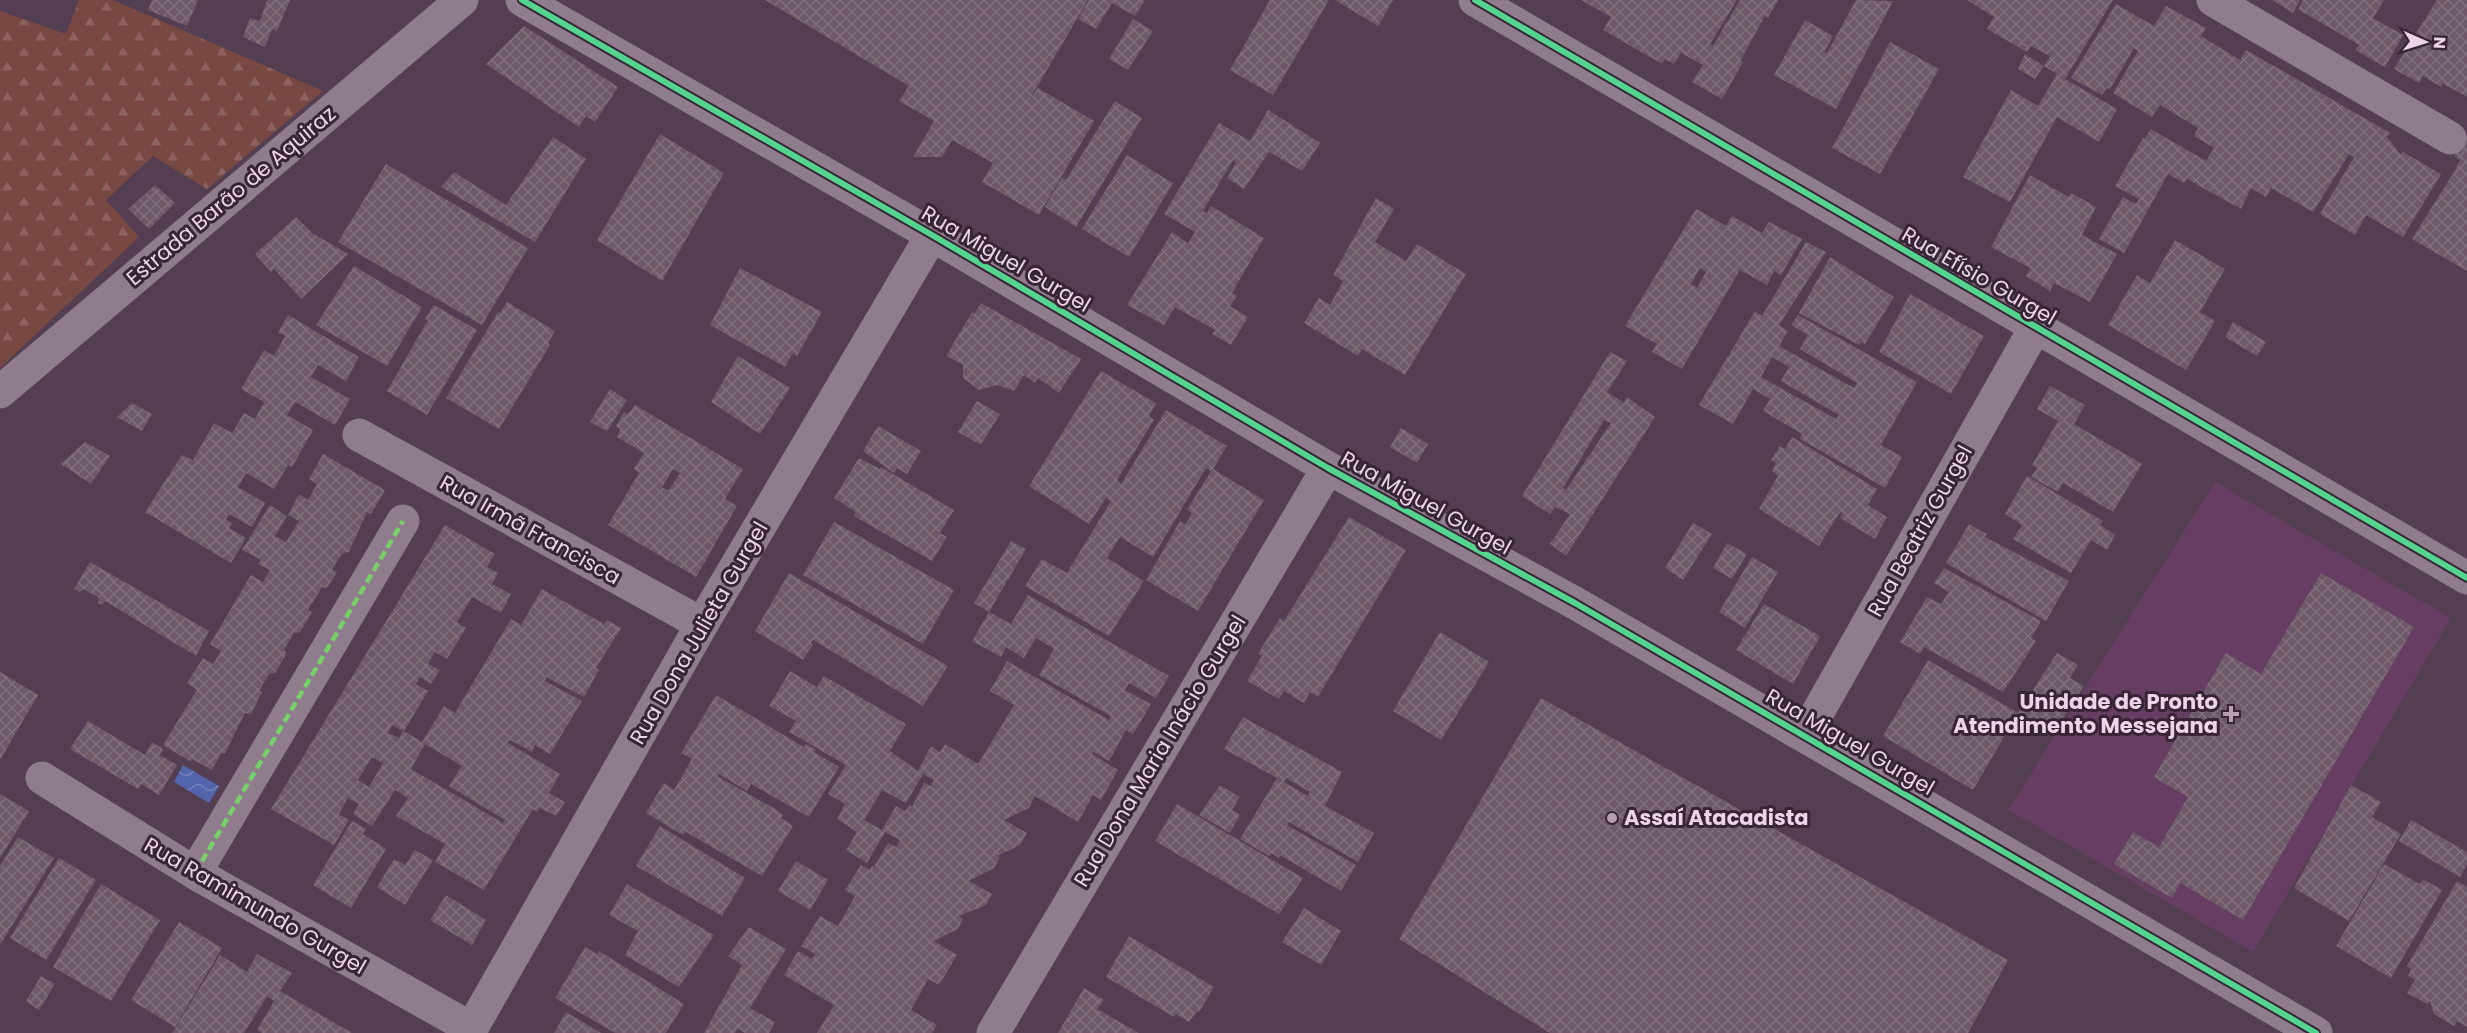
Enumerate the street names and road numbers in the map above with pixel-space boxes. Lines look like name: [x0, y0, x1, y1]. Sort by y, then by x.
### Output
street label: Estrada Barão de Aquiraz: [120, 99, 341, 292]
street label: Rua Miguel Gurgel: [916, 198, 1096, 319]
street label: Rua Efísio Gurgel: [1897, 220, 2062, 332]
street label: Rua Beatriz Gurgel: [1860, 440, 1979, 622]
street label: Rua Miguel Gurgel: [1336, 444, 1517, 561]
street label: Rua Irmã Francisca: [435, 468, 626, 591]
street label: Rua Dona Julieta Gurgel: [623, 516, 774, 750]
street label: Rua Dona Maria Inácio Gurgel: [1067, 609, 1252, 892]
street label: Rua Miguel Gurgel: [1760, 681, 1940, 802]
street label: Rua Ramimundo Gurgel: [139, 830, 371, 981]

